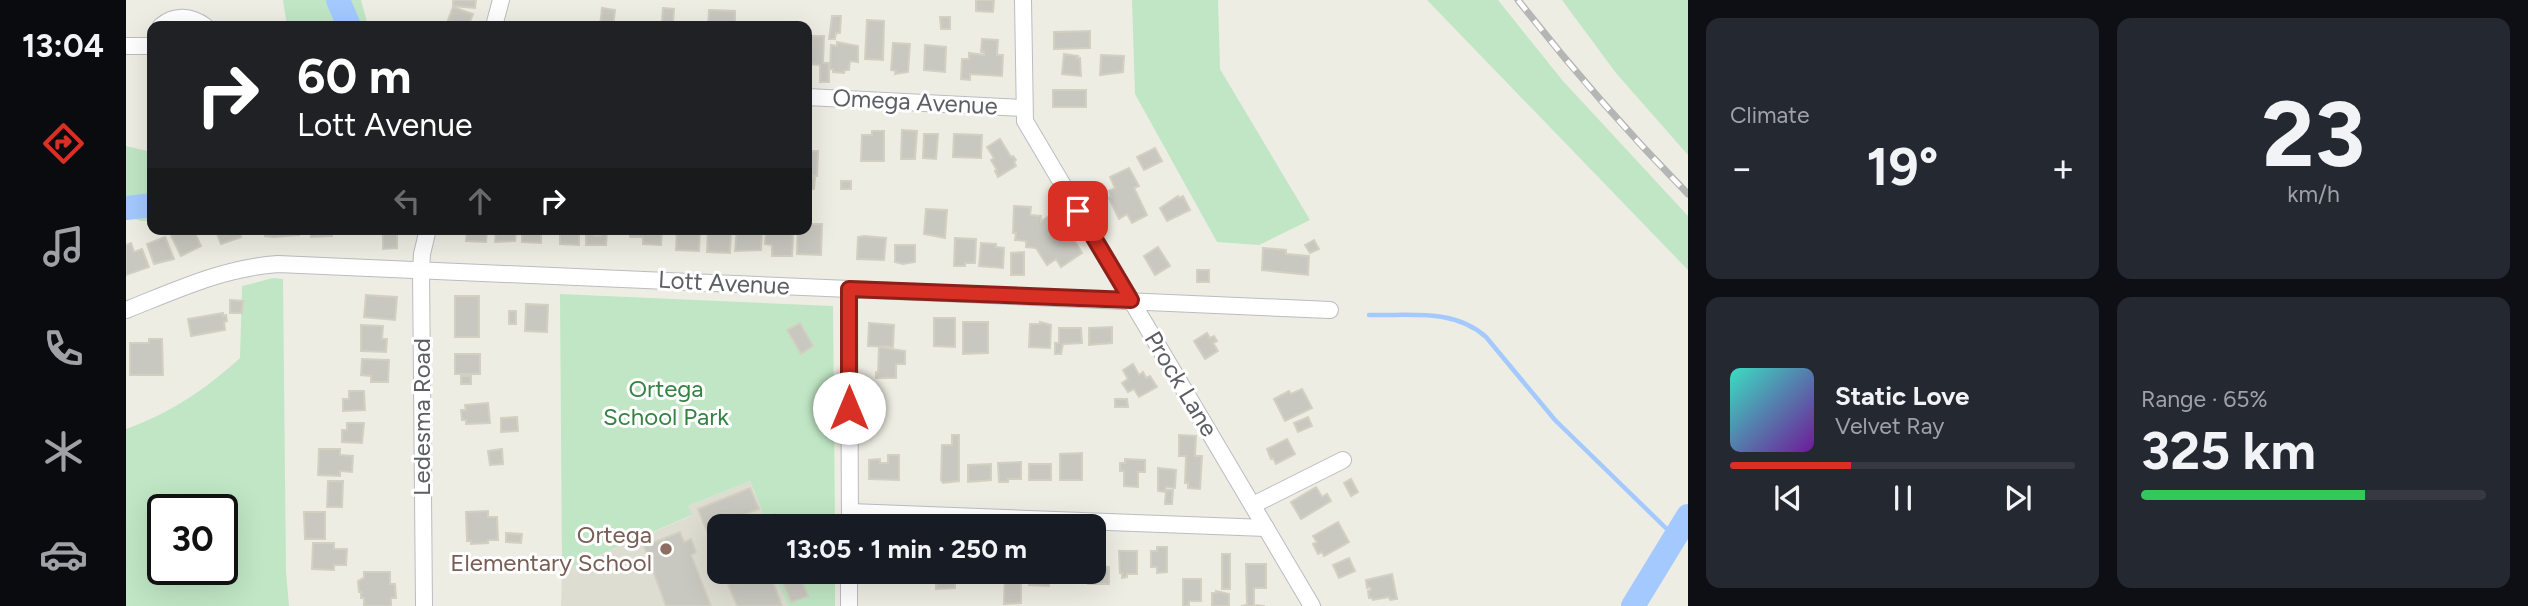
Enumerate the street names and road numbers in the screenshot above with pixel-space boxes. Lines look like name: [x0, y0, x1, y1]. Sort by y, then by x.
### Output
street label: Omega Avenue: [832, 83, 998, 120]
street label: Lott Avenue: [658, 265, 791, 300]
street label: Prock Lane: [1139, 326, 1224, 442]
street label: Ledesma Road: [407, 338, 436, 496]

